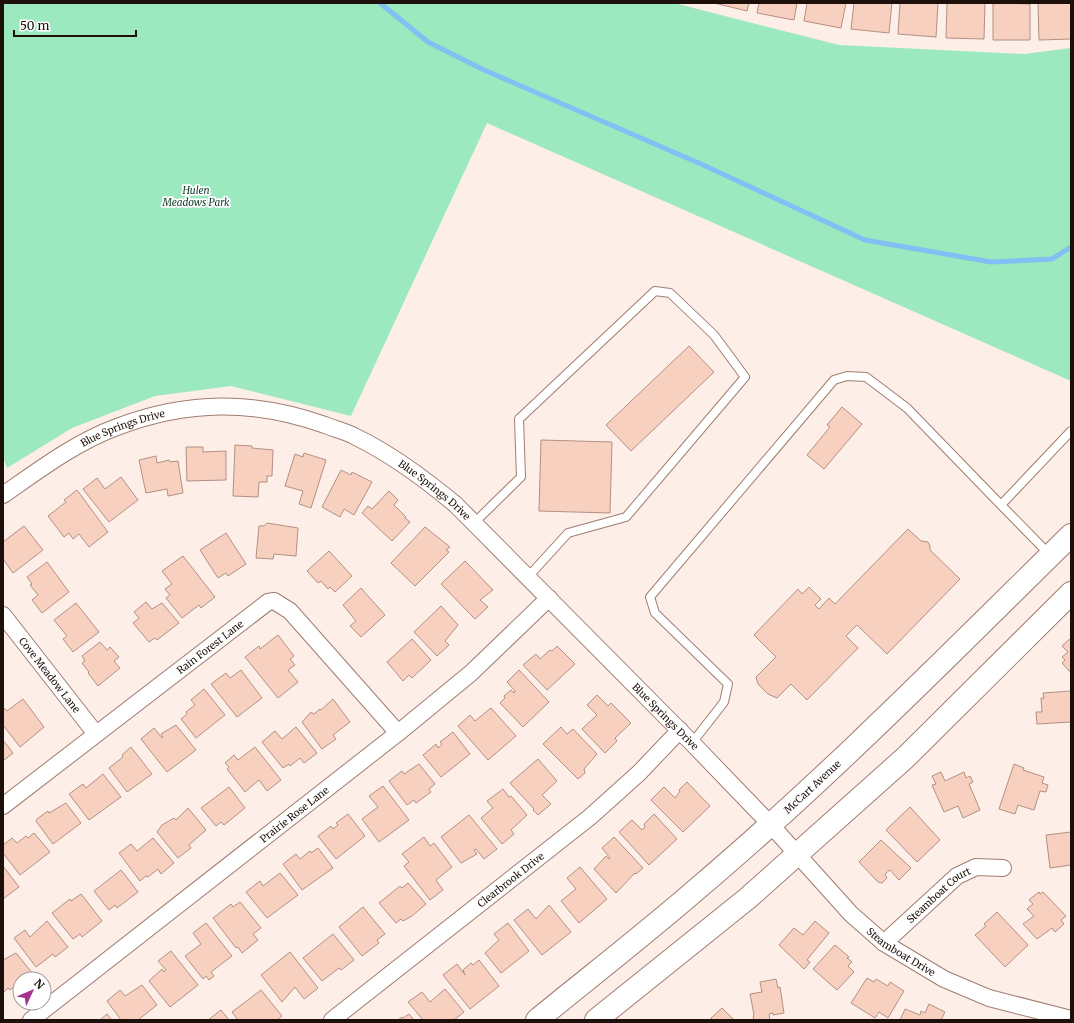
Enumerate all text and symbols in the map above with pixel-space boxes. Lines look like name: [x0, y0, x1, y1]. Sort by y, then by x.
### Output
scale bar: [14, 12, 136, 38]
text: 50 m: [20, 18, 49, 33]
park label: Hulen Meadows Park: [162, 184, 230, 209]
street label: Blue Springs Drive: [78, 406, 166, 449]
street label: Blue Springs Drive: [396, 457, 473, 523]
street label: Rain Forest Lane: [174, 617, 246, 677]
street label: Cove Meadow Lane: [16, 634, 83, 715]
street label: Blue Springs Drive: [630, 680, 702, 753]
street label: McCart Avenue: [781, 757, 843, 816]
street label: Prairie Rose Lane: [257, 783, 331, 845]
street label: Clearbrook Drive: [474, 849, 546, 910]
street label: Steamboat Court: [904, 864, 973, 926]
street label: Steamboat Drive: [864, 924, 938, 979]
north arrow: [12, 971, 52, 1011]
text: N: [31, 976, 47, 992]

